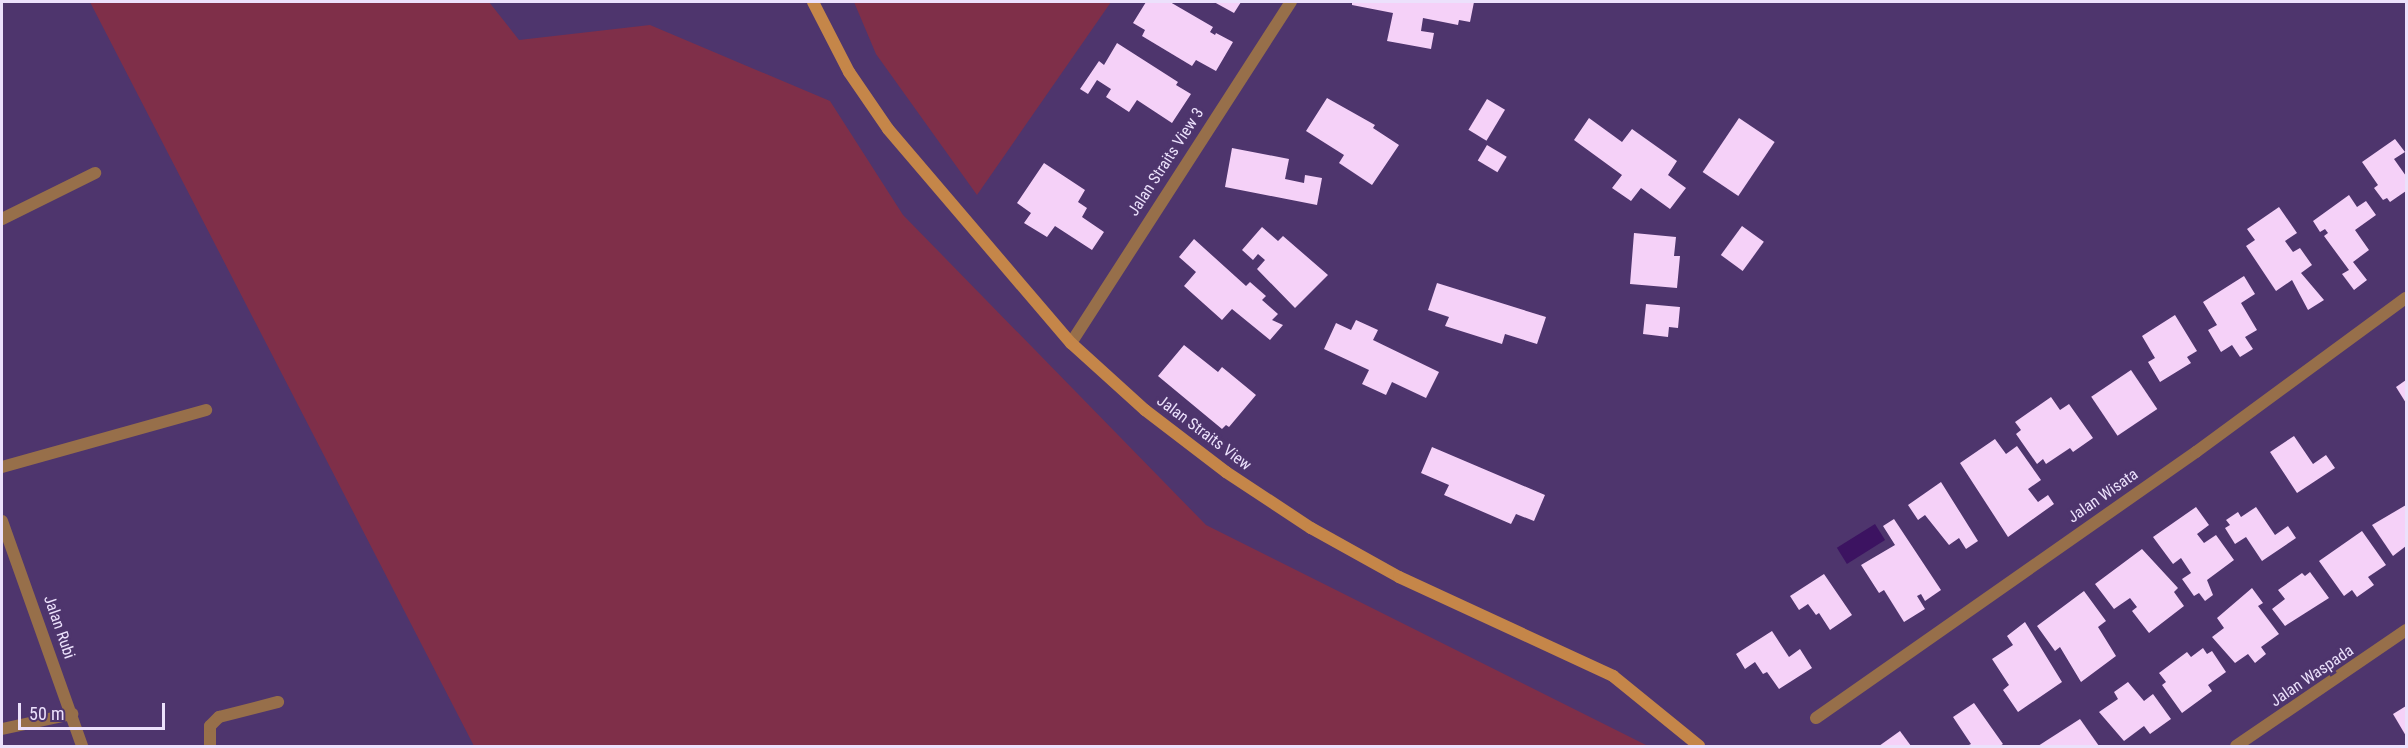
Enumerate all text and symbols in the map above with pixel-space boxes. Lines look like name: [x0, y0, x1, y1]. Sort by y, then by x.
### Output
street label: Jalan Straits View 3: [1124, 104, 1208, 220]
street label: Jalan Straits View: [1153, 391, 1255, 475]
street label: Jalan Wisata: [2064, 465, 2142, 527]
street label: Jalan Rubi: [39, 593, 79, 661]
street label: Jalan Waspada: [2267, 641, 2357, 711]
scale bar: [21, 691, 168, 729]
text: 50 m: [29, 703, 64, 724]

